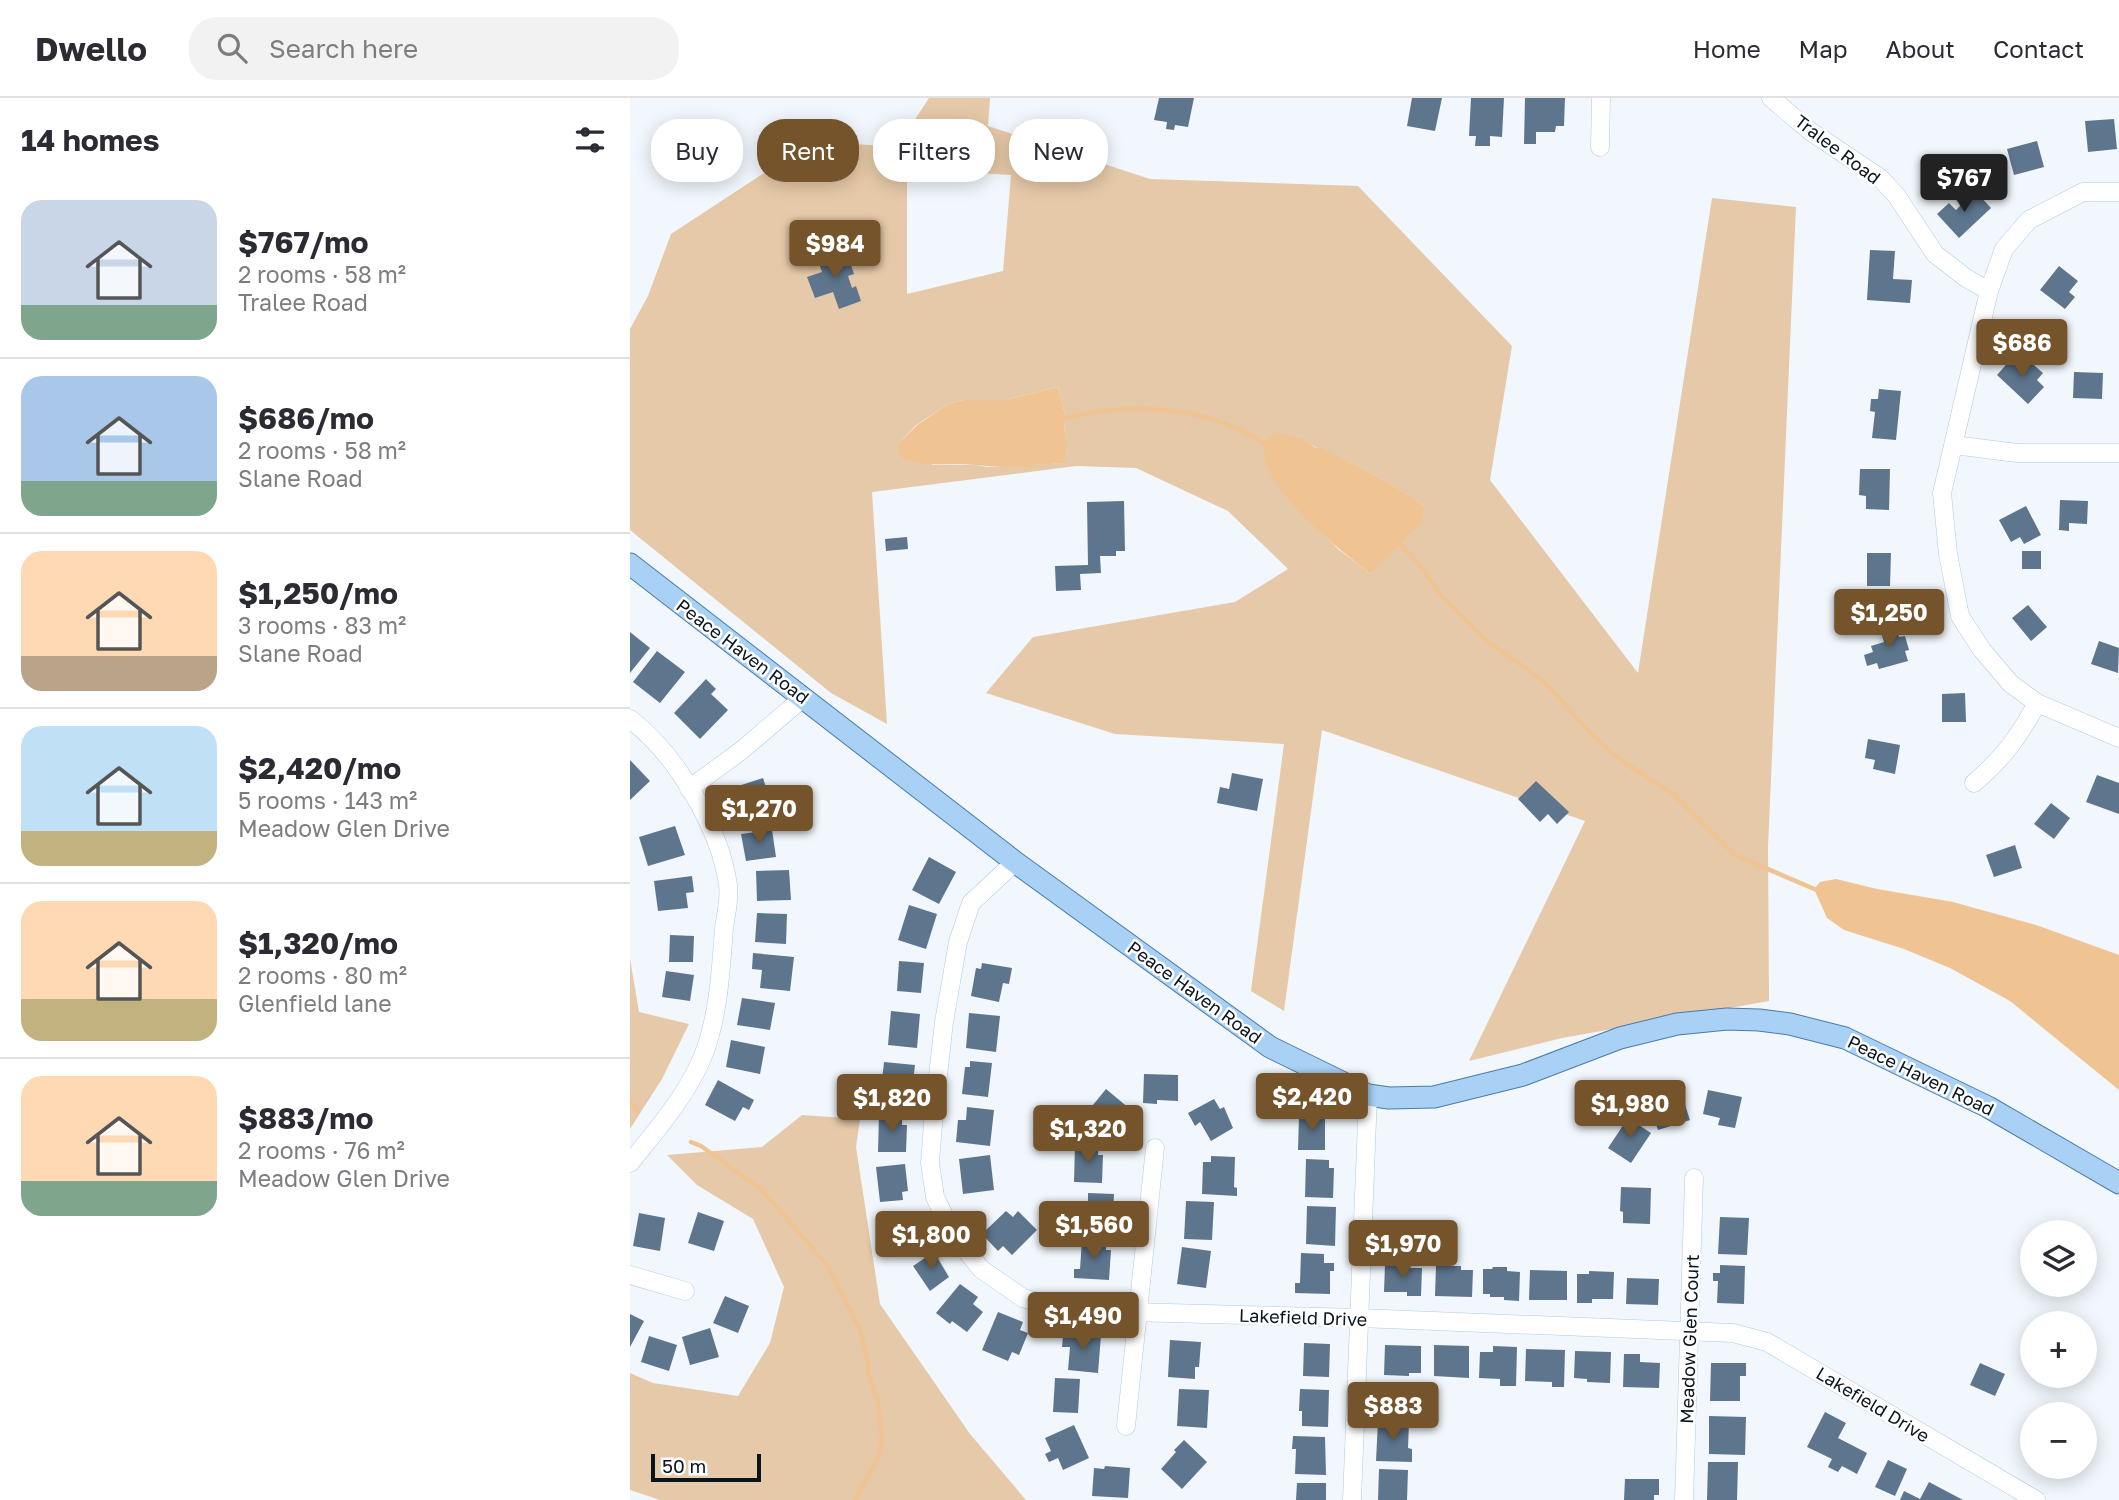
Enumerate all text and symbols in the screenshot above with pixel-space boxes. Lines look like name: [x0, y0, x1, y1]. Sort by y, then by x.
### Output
search box: [189, 17, 679, 80]
text: Dwello: [35, 29, 147, 68]
icon: search: [213, 29, 251, 67]
text: Search here: [269, 33, 418, 64]
text: Home: [1693, 34, 1761, 63]
text: Map: [1799, 34, 1848, 63]
text: About: [1886, 34, 1955, 63]
text: Contact: [1993, 34, 2084, 63]
street label: Tralee Road: [1791, 110, 1885, 188]
chip: Buy: [651, 119, 743, 182]
chip: Rent: [757, 119, 859, 182]
chip: Filters: [873, 119, 995, 182]
chip: New: [1009, 119, 1108, 182]
icon: filters: [571, 121, 609, 159]
text: 14 homes: [21, 122, 160, 158]
pin: $767: [1923, 155, 2005, 214]
text: $767: [1936, 163, 1992, 191]
pin: $984: [794, 220, 876, 280]
text: $767/mo: [238, 224, 369, 260]
icon: home: [77, 228, 161, 312]
text: $984: [805, 229, 865, 257]
text: 2 rooms · 58 m²: [238, 260, 406, 288]
text: Tralee Road: [238, 288, 368, 316]
pin: $686: [1981, 320, 2063, 379]
text: $686: [1992, 328, 2052, 356]
text: $686/mo: [238, 400, 374, 436]
icon: home: [77, 404, 161, 488]
text: 2 rooms · 58 m²: [238, 436, 406, 464]
text: Slane Road: [238, 464, 363, 492]
text: $1,250/mo: [238, 575, 398, 611]
icon: home: [77, 579, 161, 663]
pin: $1,250: [1832, 589, 1946, 649]
street label: Peace Haven Road: [672, 594, 814, 708]
text: $1,250: [1850, 598, 1928, 626]
text: 3 rooms · 83 m²: [238, 611, 406, 639]
text: Slane Road: [238, 639, 363, 667]
text: $2,420/mo: [238, 750, 401, 786]
icon: home: [77, 754, 161, 838]
text: 5 rooms · 143 m²: [238, 786, 417, 814]
pin: $1,270: [702, 786, 816, 845]
text: $1,270: [721, 794, 797, 822]
text: Meadow Glen Drive: [238, 814, 450, 842]
text: $1,320/mo: [238, 925, 398, 961]
icon: home: [77, 929, 161, 1013]
street label: Peace Haven Road: [1124, 936, 1266, 1048]
text: 2 rooms · 80 m²: [238, 961, 407, 989]
text: Glenfield lane: [238, 989, 392, 1017]
street label: Peace Haven Road: [1844, 1030, 1998, 1120]
pin: $1,820: [835, 1074, 949, 1134]
pin: $2,420: [1255, 1074, 1369, 1133]
pin: $1,980: [1573, 1080, 1687, 1140]
text: $2,420: [1272, 1082, 1352, 1110]
text: $1,820: [853, 1083, 931, 1111]
text: $1,980: [1591, 1089, 1669, 1117]
text: $883/mo: [238, 1100, 373, 1136]
icon: home: [77, 1104, 161, 1188]
pin: $1,320: [1031, 1105, 1145, 1165]
text: $1,320: [1049, 1114, 1127, 1142]
text: 2 rooms · 76 m²: [238, 1136, 405, 1164]
text: Meadow Glen Drive: [238, 1164, 450, 1192]
pin: $1,560: [1037, 1202, 1151, 1261]
text: $1,560: [1055, 1210, 1133, 1238]
pin: $1,800: [874, 1212, 988, 1271]
text: $1,800: [891, 1220, 971, 1248]
pin: $1,970: [1346, 1220, 1460, 1280]
map controls: [2020, 1220, 2097, 1479]
button: layers: [2020, 1220, 2097, 1297]
text: $1,970: [1365, 1229, 1441, 1257]
street label: Meadow Glen Court: [1675, 1254, 1703, 1424]
pin: $1,490: [1026, 1292, 1140, 1352]
text: $1,490: [1044, 1301, 1122, 1329]
street label: Lakefield Drive: [1239, 1304, 1367, 1330]
button: +: [2020, 1311, 2097, 1388]
street label: Lakefield Drive: [1812, 1362, 1934, 1446]
pin: $883: [1352, 1382, 1434, 1442]
text: $883: [1364, 1391, 1422, 1419]
button: −: [2020, 1402, 2097, 1479]
scale bar: [651, 1451, 761, 1483]
text: 50 m: [662, 1454, 706, 1477]

